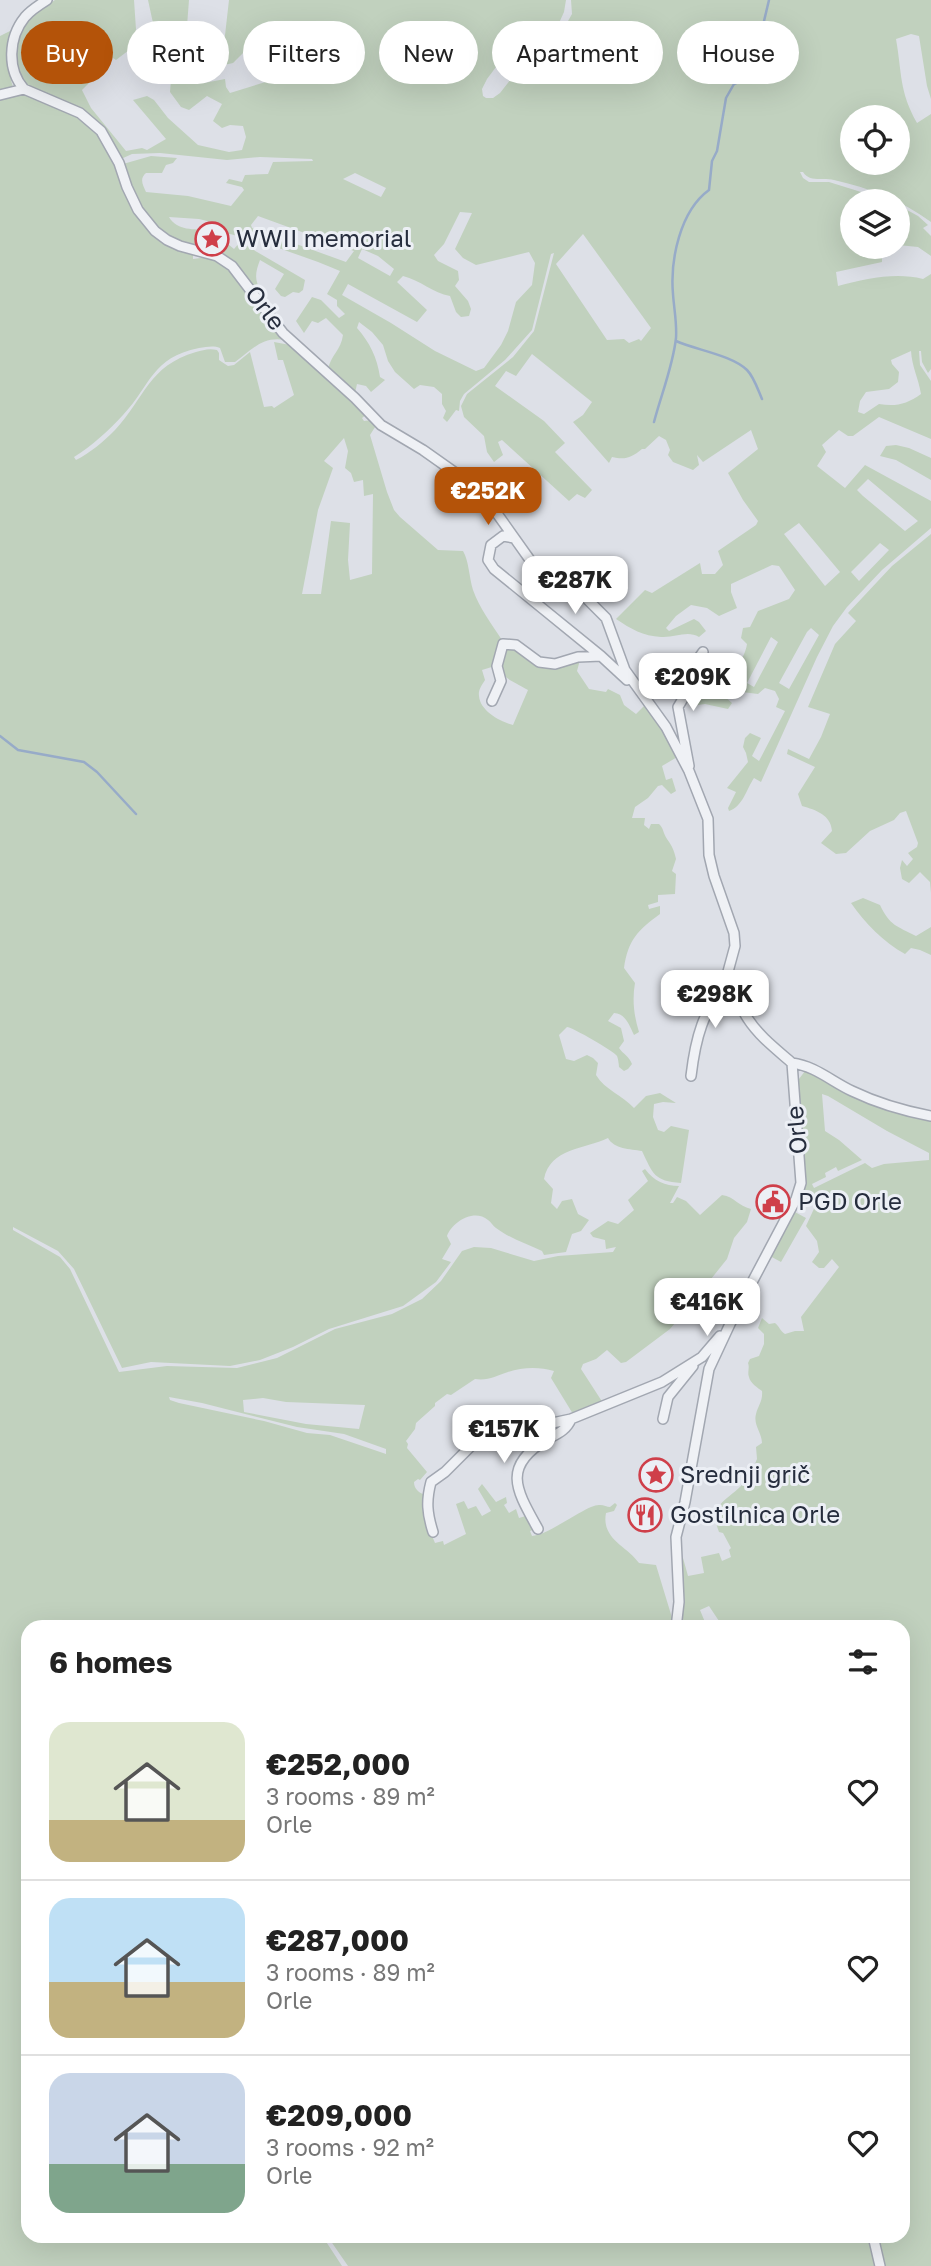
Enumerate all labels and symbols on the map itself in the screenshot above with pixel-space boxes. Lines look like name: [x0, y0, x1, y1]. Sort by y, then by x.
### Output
place icon: WWII memorial: [193, 220, 231, 258]
place label: WWII memorial: [236, 223, 411, 252]
street label: Orle: [240, 279, 292, 335]
pin: €252K: [439, 468, 537, 527]
pin: €287K: [526, 556, 624, 616]
pin: €209K: [644, 654, 742, 713]
pin: €298K: [666, 970, 764, 1030]
street label: Orle: [779, 1105, 812, 1156]
public building icon: PGD Orle: [754, 1183, 792, 1221]
place label: PGD Orle: [798, 1186, 902, 1215]
pin: €416K: [658, 1278, 756, 1338]
pin: €157K: [455, 1406, 553, 1465]
place icon: Srednji grič: [637, 1456, 675, 1494]
place label: Srednji grič: [680, 1459, 810, 1488]
restaurant icon: Gostilnica Orle: [626, 1496, 664, 1534]
place label: Gostilnica Orle: [670, 1499, 840, 1528]

